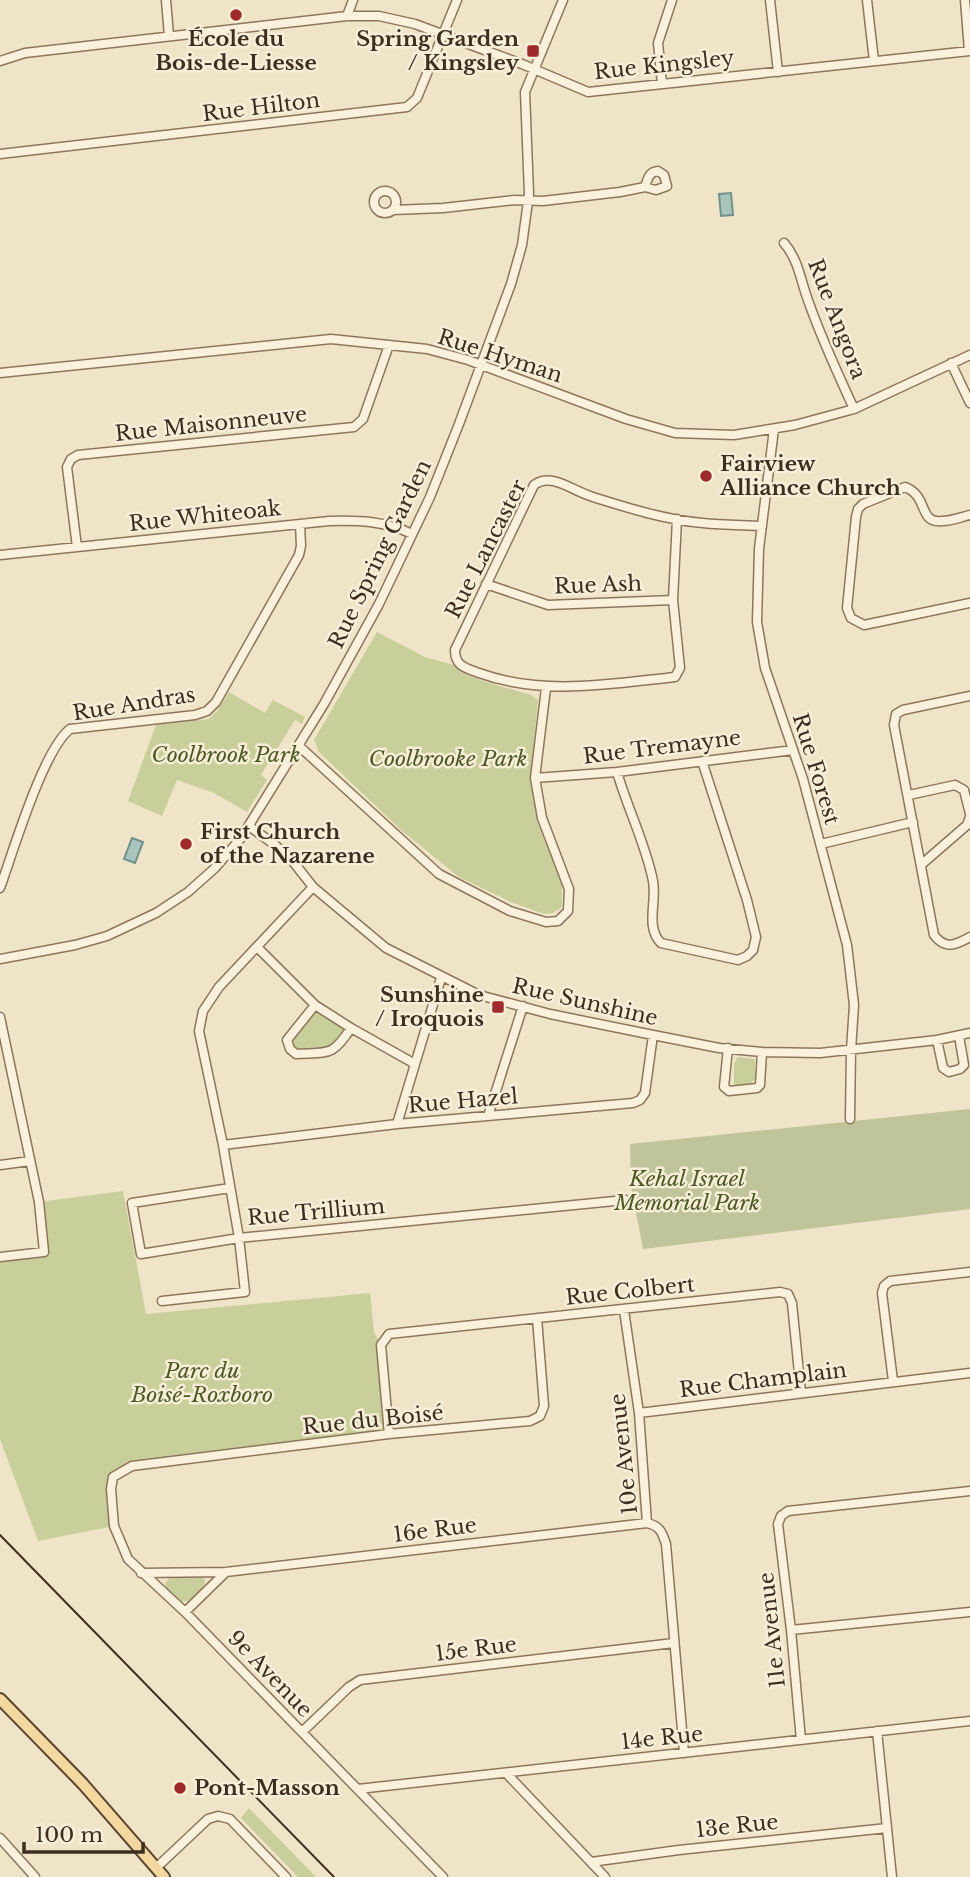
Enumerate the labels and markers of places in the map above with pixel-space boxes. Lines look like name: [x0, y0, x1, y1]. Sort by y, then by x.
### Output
marker: École du Bois-de-Liesse: [228, 7, 244, 23]
place label: École du Bois-de-Liesse: [155, 26, 317, 76]
place label: Spring Garden / Kingsley: [356, 26, 519, 76]
marker: Spring Garden / Kingsley: [525, 43, 541, 59]
place label: Fairview Alliance Church: [719, 451, 901, 501]
marker: Fairview Alliance Church: [698, 468, 714, 484]
place label: First Church of the Nazarene: [200, 819, 375, 869]
marker: First Church of the Nazarene: [178, 836, 194, 852]
place label: Sunshine / Iroquois: [375, 982, 484, 1032]
marker: Sunshine / Iroquois: [490, 999, 506, 1015]
place label: Pont-Masson: [194, 1775, 340, 1801]
marker: Pont-Masson: [172, 1780, 188, 1796]

